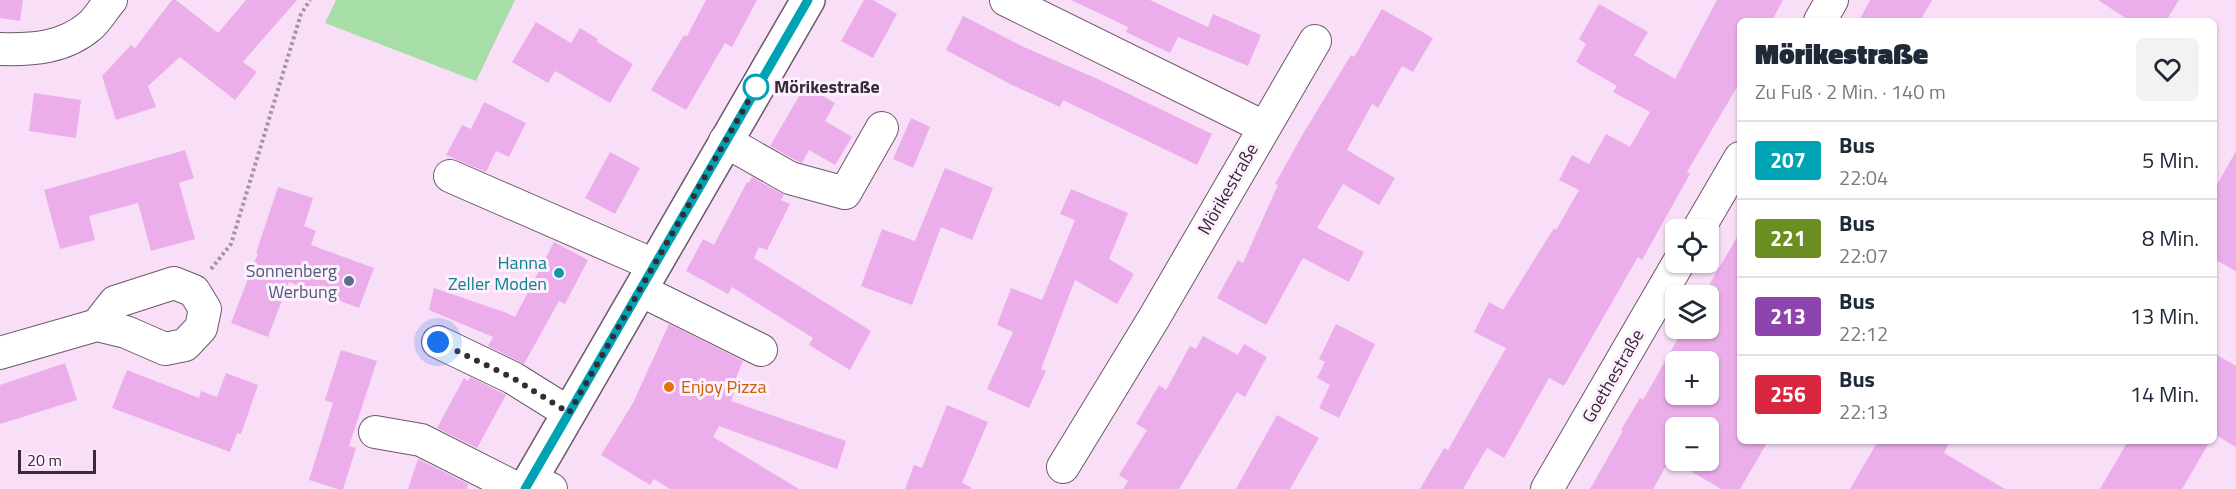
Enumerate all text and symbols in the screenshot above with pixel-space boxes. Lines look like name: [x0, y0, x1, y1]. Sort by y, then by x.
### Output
text: Mörikestraße: [1755, 32, 1928, 75]
button: heart: [2136, 38, 2199, 101]
place label: Mörikestraße: [774, 73, 880, 100]
marker: Mörikestraße: [743, 74, 769, 100]
text: Zu Fuß · 2 Min. · 140 m: [1755, 76, 1946, 107]
text: Bus: [1839, 128, 1875, 162]
street label: Mörikestraße: [1190, 138, 1265, 239]
text: 5 Min.: [2142, 143, 2199, 177]
text: 207: [1770, 144, 1806, 176]
text: 22:04: [1839, 162, 1888, 193]
text: Bus: [1839, 206, 1875, 240]
map controls: [1665, 219, 1719, 471]
button: locate: [1665, 219, 1719, 273]
text: 8 Min.: [2142, 221, 2199, 255]
text: 221: [1770, 222, 1806, 254]
text: 22:07: [1839, 240, 1888, 271]
place label: Hanna Zeller Moden: [448, 249, 547, 297]
place label: Sonnenberg Werbung: [246, 257, 337, 305]
marker: Hanna Zeller Moden: [552, 266, 566, 280]
marker: Sonnenberg Werbung: [342, 274, 356, 288]
text: Bus: [1839, 284, 1875, 318]
button: layers: [1665, 285, 1719, 339]
text: 13 Min.: [2130, 299, 2199, 333]
text: 213: [1770, 300, 1806, 332]
text: 22:12: [1839, 318, 1888, 349]
street label: Goethestraße: [1575, 324, 1650, 428]
your location: [423, 327, 453, 357]
button: +: [1665, 351, 1719, 405]
text: Bus: [1839, 362, 1875, 396]
place label: Enjoy Pizza: [681, 373, 767, 400]
text: 14 Min.: [2130, 377, 2199, 411]
text: 256: [1770, 378, 1806, 410]
marker: Enjoy Pizza: [662, 380, 676, 394]
text: 22:13: [1839, 396, 1888, 427]
button: −: [1665, 417, 1719, 471]
scale bar: [18, 447, 96, 474]
text: 20 m: [27, 448, 62, 472]

